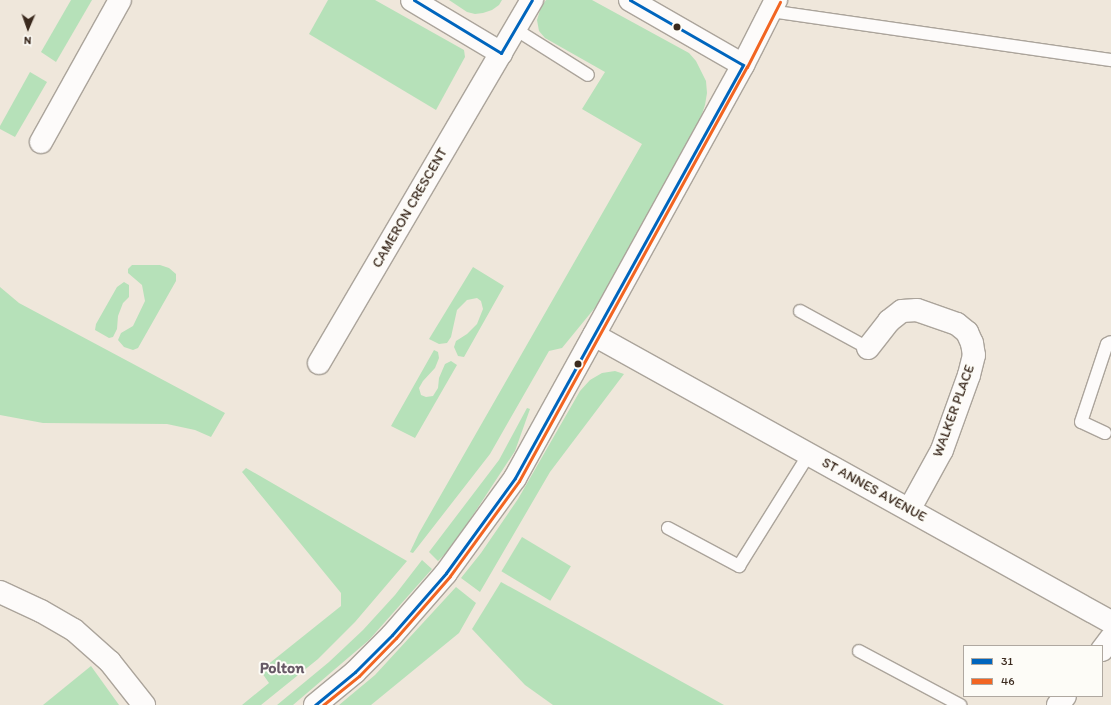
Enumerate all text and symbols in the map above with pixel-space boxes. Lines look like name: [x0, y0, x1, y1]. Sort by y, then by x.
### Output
north arrow: [8, 8, 48, 48]
unlabelled marker: [672, 22, 682, 32]
text: N: [24, 34, 32, 47]
street label: CAMERON CRESCENT: [369, 145, 451, 271]
unlabelled marker: [573, 359, 583, 369]
street label: WALKER PLACE: [930, 363, 978, 459]
street label: ST ANNES AVENUE: [819, 454, 929, 526]
legend: [963, 645, 1103, 697]
text: 31: [1001, 654, 1013, 668]
district label: Polton: [260, 658, 304, 678]
text: 46: [1001, 674, 1015, 688]

